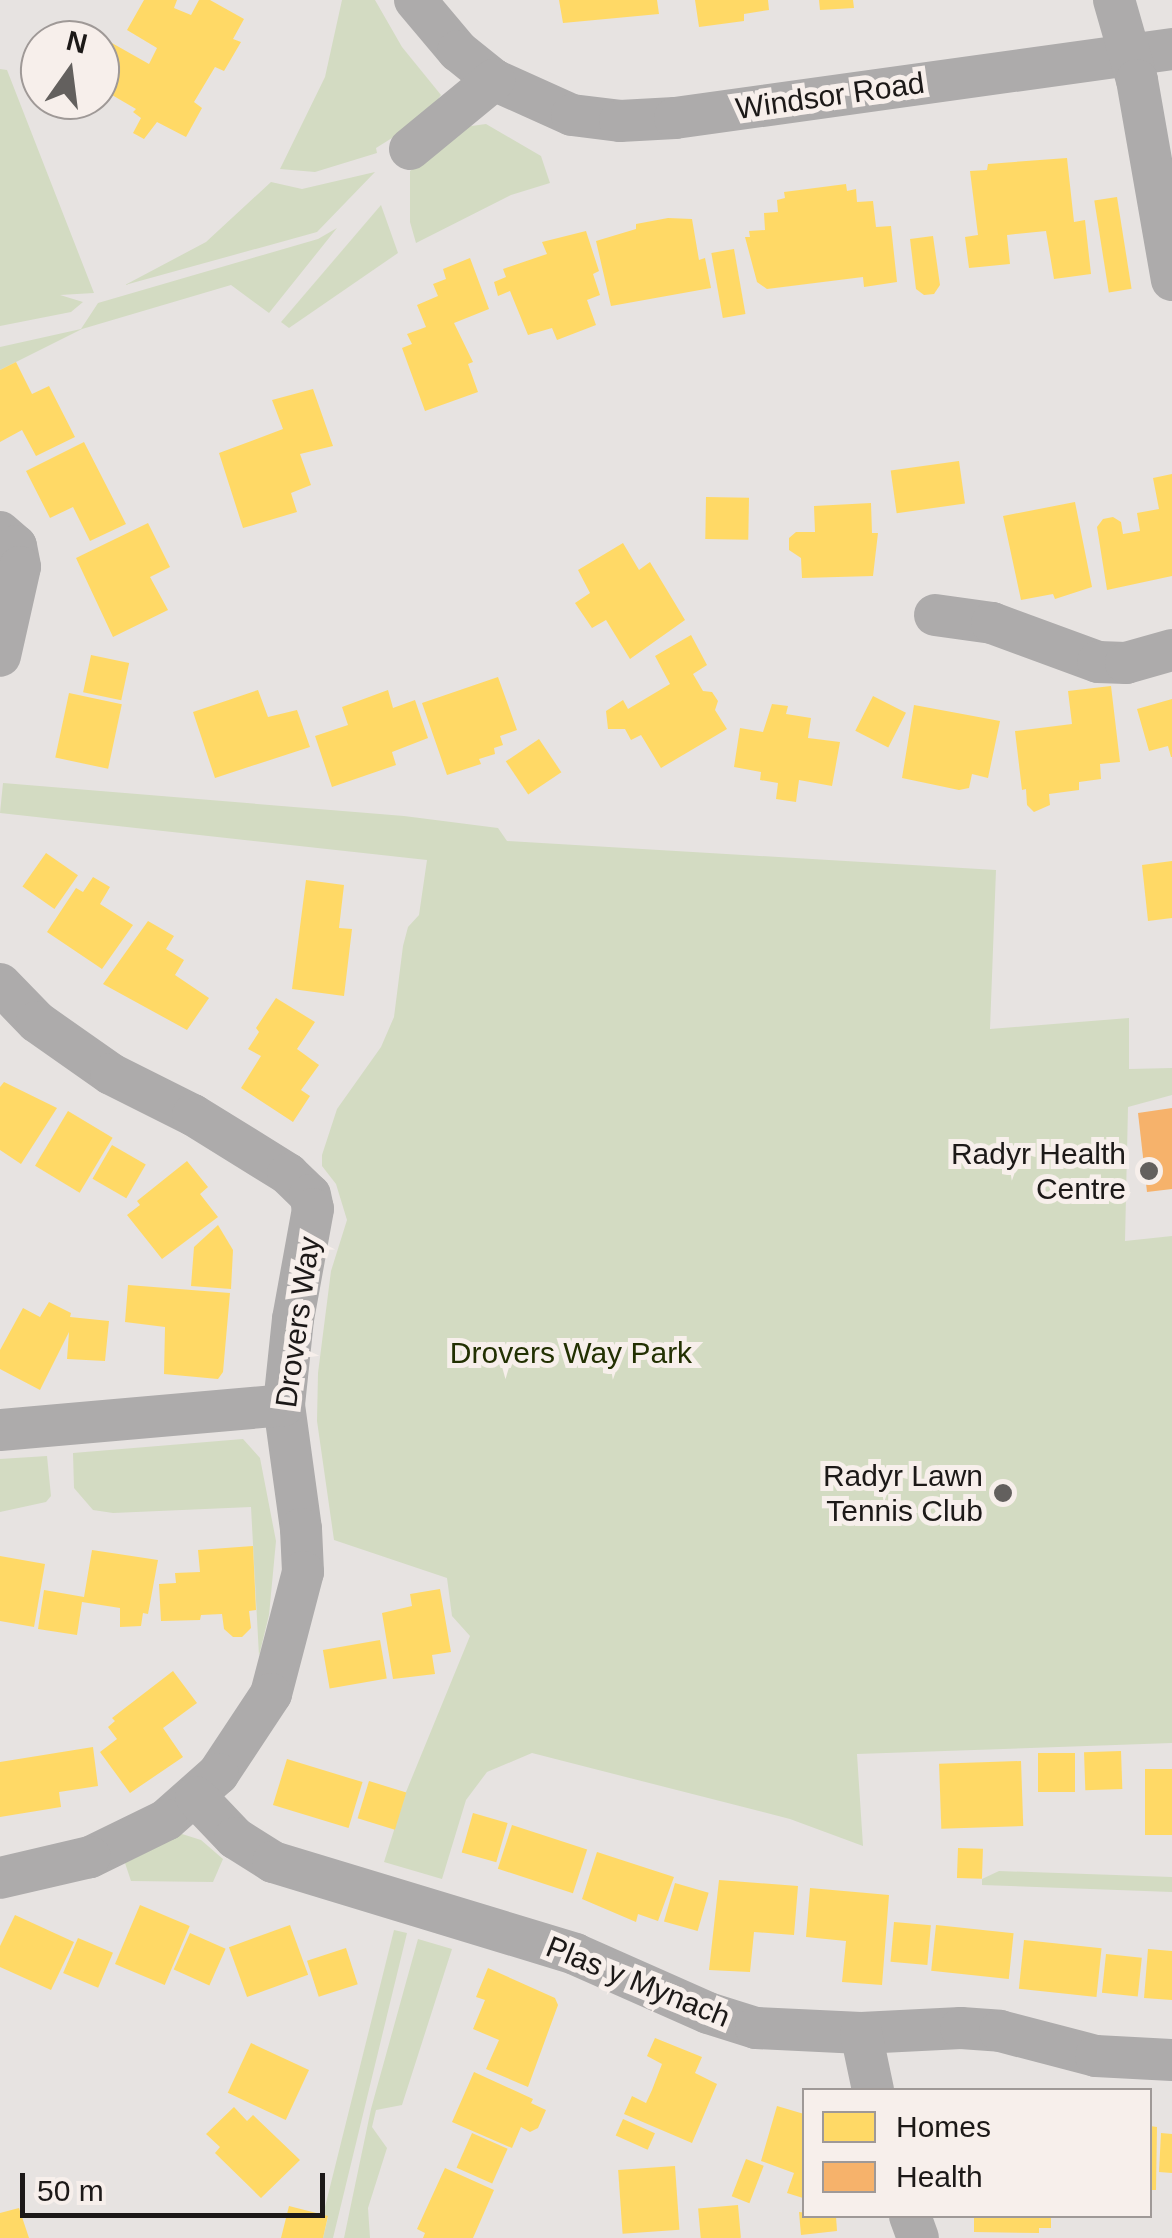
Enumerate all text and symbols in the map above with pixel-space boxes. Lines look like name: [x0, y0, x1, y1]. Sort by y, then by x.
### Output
north arrow: [20, 20, 120, 120]
text: N: [63, 25, 90, 60]
street label: Windsor Road: [733, 65, 927, 127]
place label: Radyr Health Centre: [951, 1136, 1126, 1206]
marker: Radyr Health Centre: [1136, 1158, 1162, 1184]
street label: Drovers Way: [268, 1234, 328, 1410]
park label: Drovers Way Park: [450, 1335, 692, 1371]
place label: Radyr Lawn Tennis Club: [823, 1458, 983, 1528]
marker: Radyr Lawn Tennis Club: [992, 1482, 1014, 1504]
street label: Plas y Mynach: [541, 1929, 735, 2035]
legend: [802, 2088, 1152, 2218]
text: Homes: [896, 2110, 991, 2143]
scale bar: [25, 2153, 330, 2215]
text: Health: [896, 2160, 983, 2193]
text: 50 m: [37, 2174, 104, 2207]

